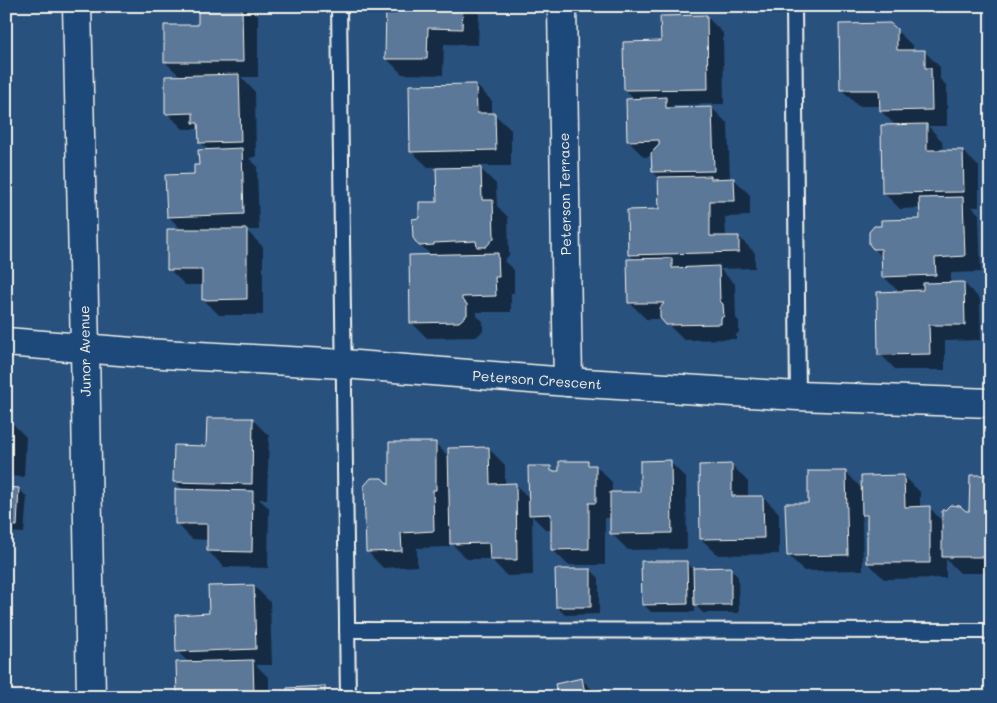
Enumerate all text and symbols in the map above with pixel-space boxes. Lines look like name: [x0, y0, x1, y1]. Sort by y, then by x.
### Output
street label: Peterson Terrace: [554, 133, 575, 255]
street label: Junor Avenue: [74, 305, 95, 397]
street label: Peterson Crescent: [472, 365, 602, 394]

